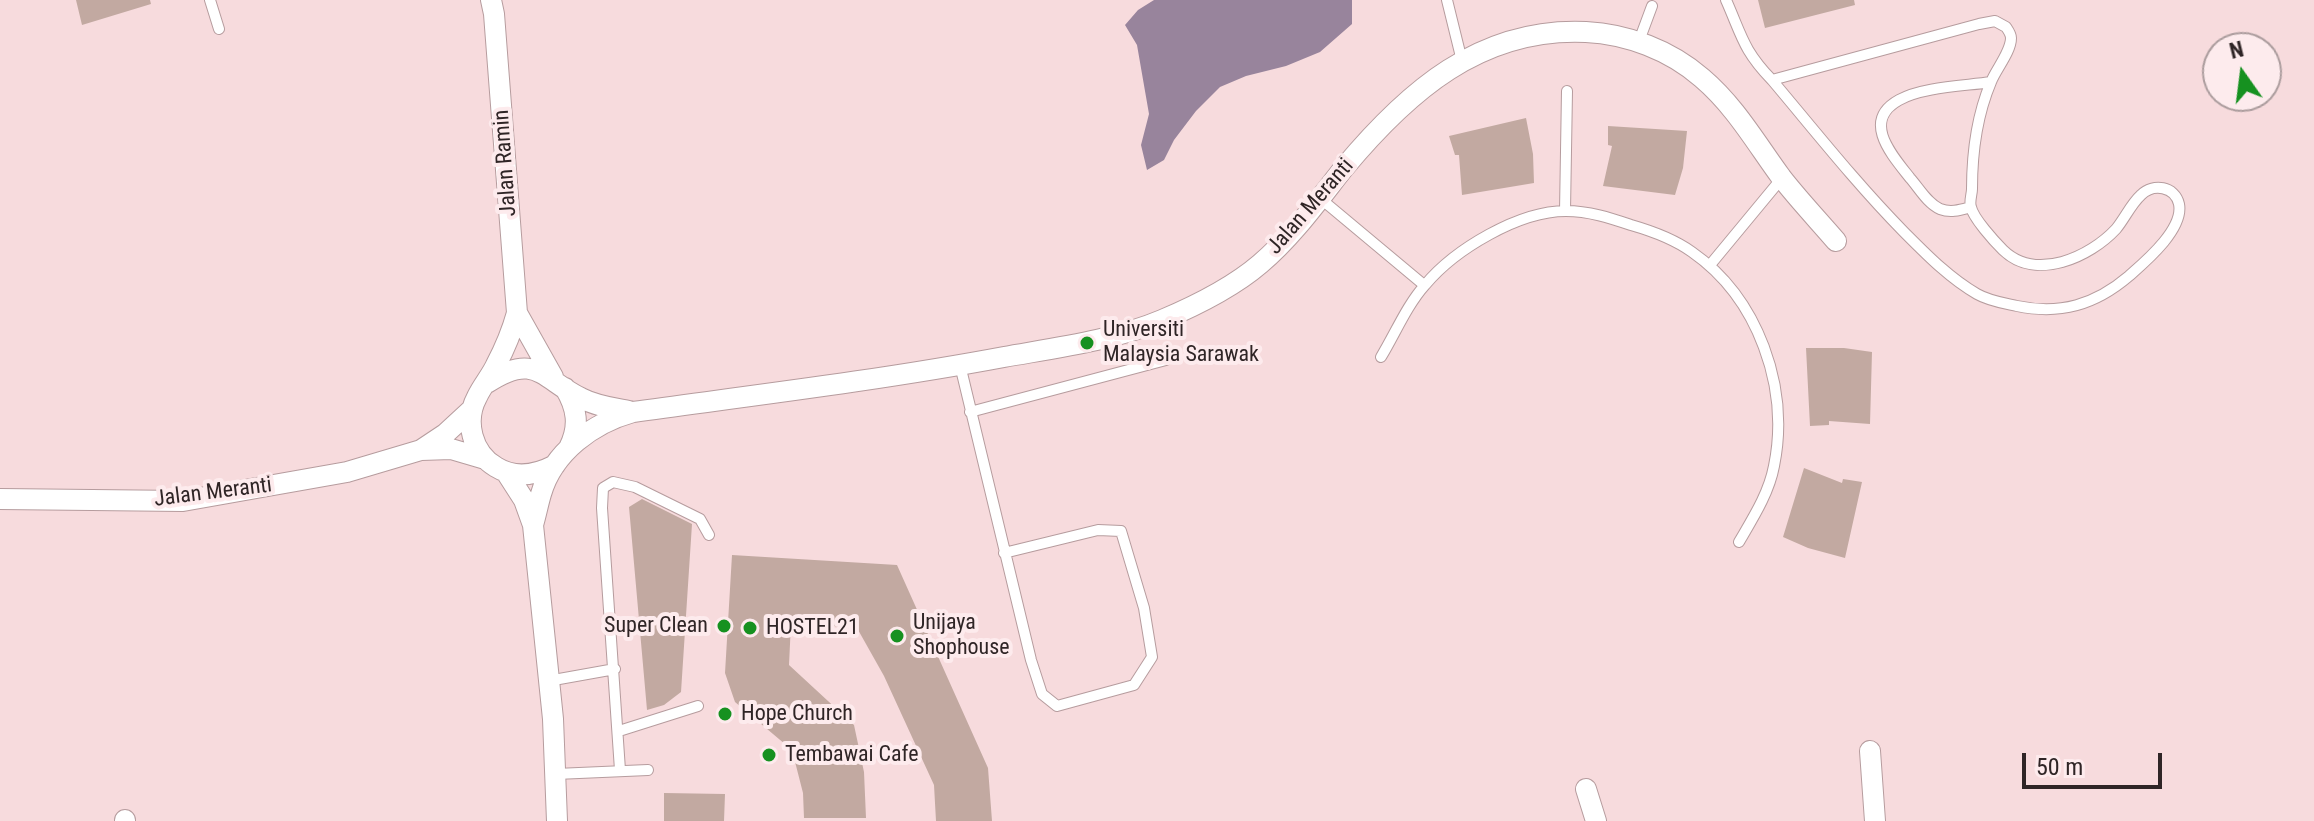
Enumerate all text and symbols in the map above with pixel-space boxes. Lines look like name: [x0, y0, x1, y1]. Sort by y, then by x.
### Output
north arrow: [2202, 32, 2282, 112]
text: N: [2227, 36, 2246, 64]
street label: Jalan Ramin: [489, 109, 523, 217]
street label: Jalan Meranti: [1262, 154, 1360, 260]
place label: Universiti Malaysia Sarawak: [1103, 317, 1259, 368]
marker: Universiti Malaysia Sarawak: [1078, 334, 1096, 352]
street label: Jalan Meranti: [153, 473, 273, 513]
place label: Unijaya Shophouse: [913, 610, 1010, 662]
place label: Super Clean: [604, 613, 708, 639]
place label: HOSTEL21: [766, 615, 859, 641]
marker: Super Clean: [715, 617, 733, 635]
marker: HOSTEL21: [741, 619, 759, 637]
marker: Unijaya Shophouse: [888, 627, 906, 645]
place label: Hope Church: [741, 701, 853, 727]
marker: Hope Church: [716, 705, 734, 723]
scale bar: [2026, 737, 2166, 787]
place label: Tembawai Cafe: [785, 742, 919, 768]
marker: Tembawai Cafe: [760, 746, 778, 764]
text: 50 m: [2036, 753, 2083, 781]

